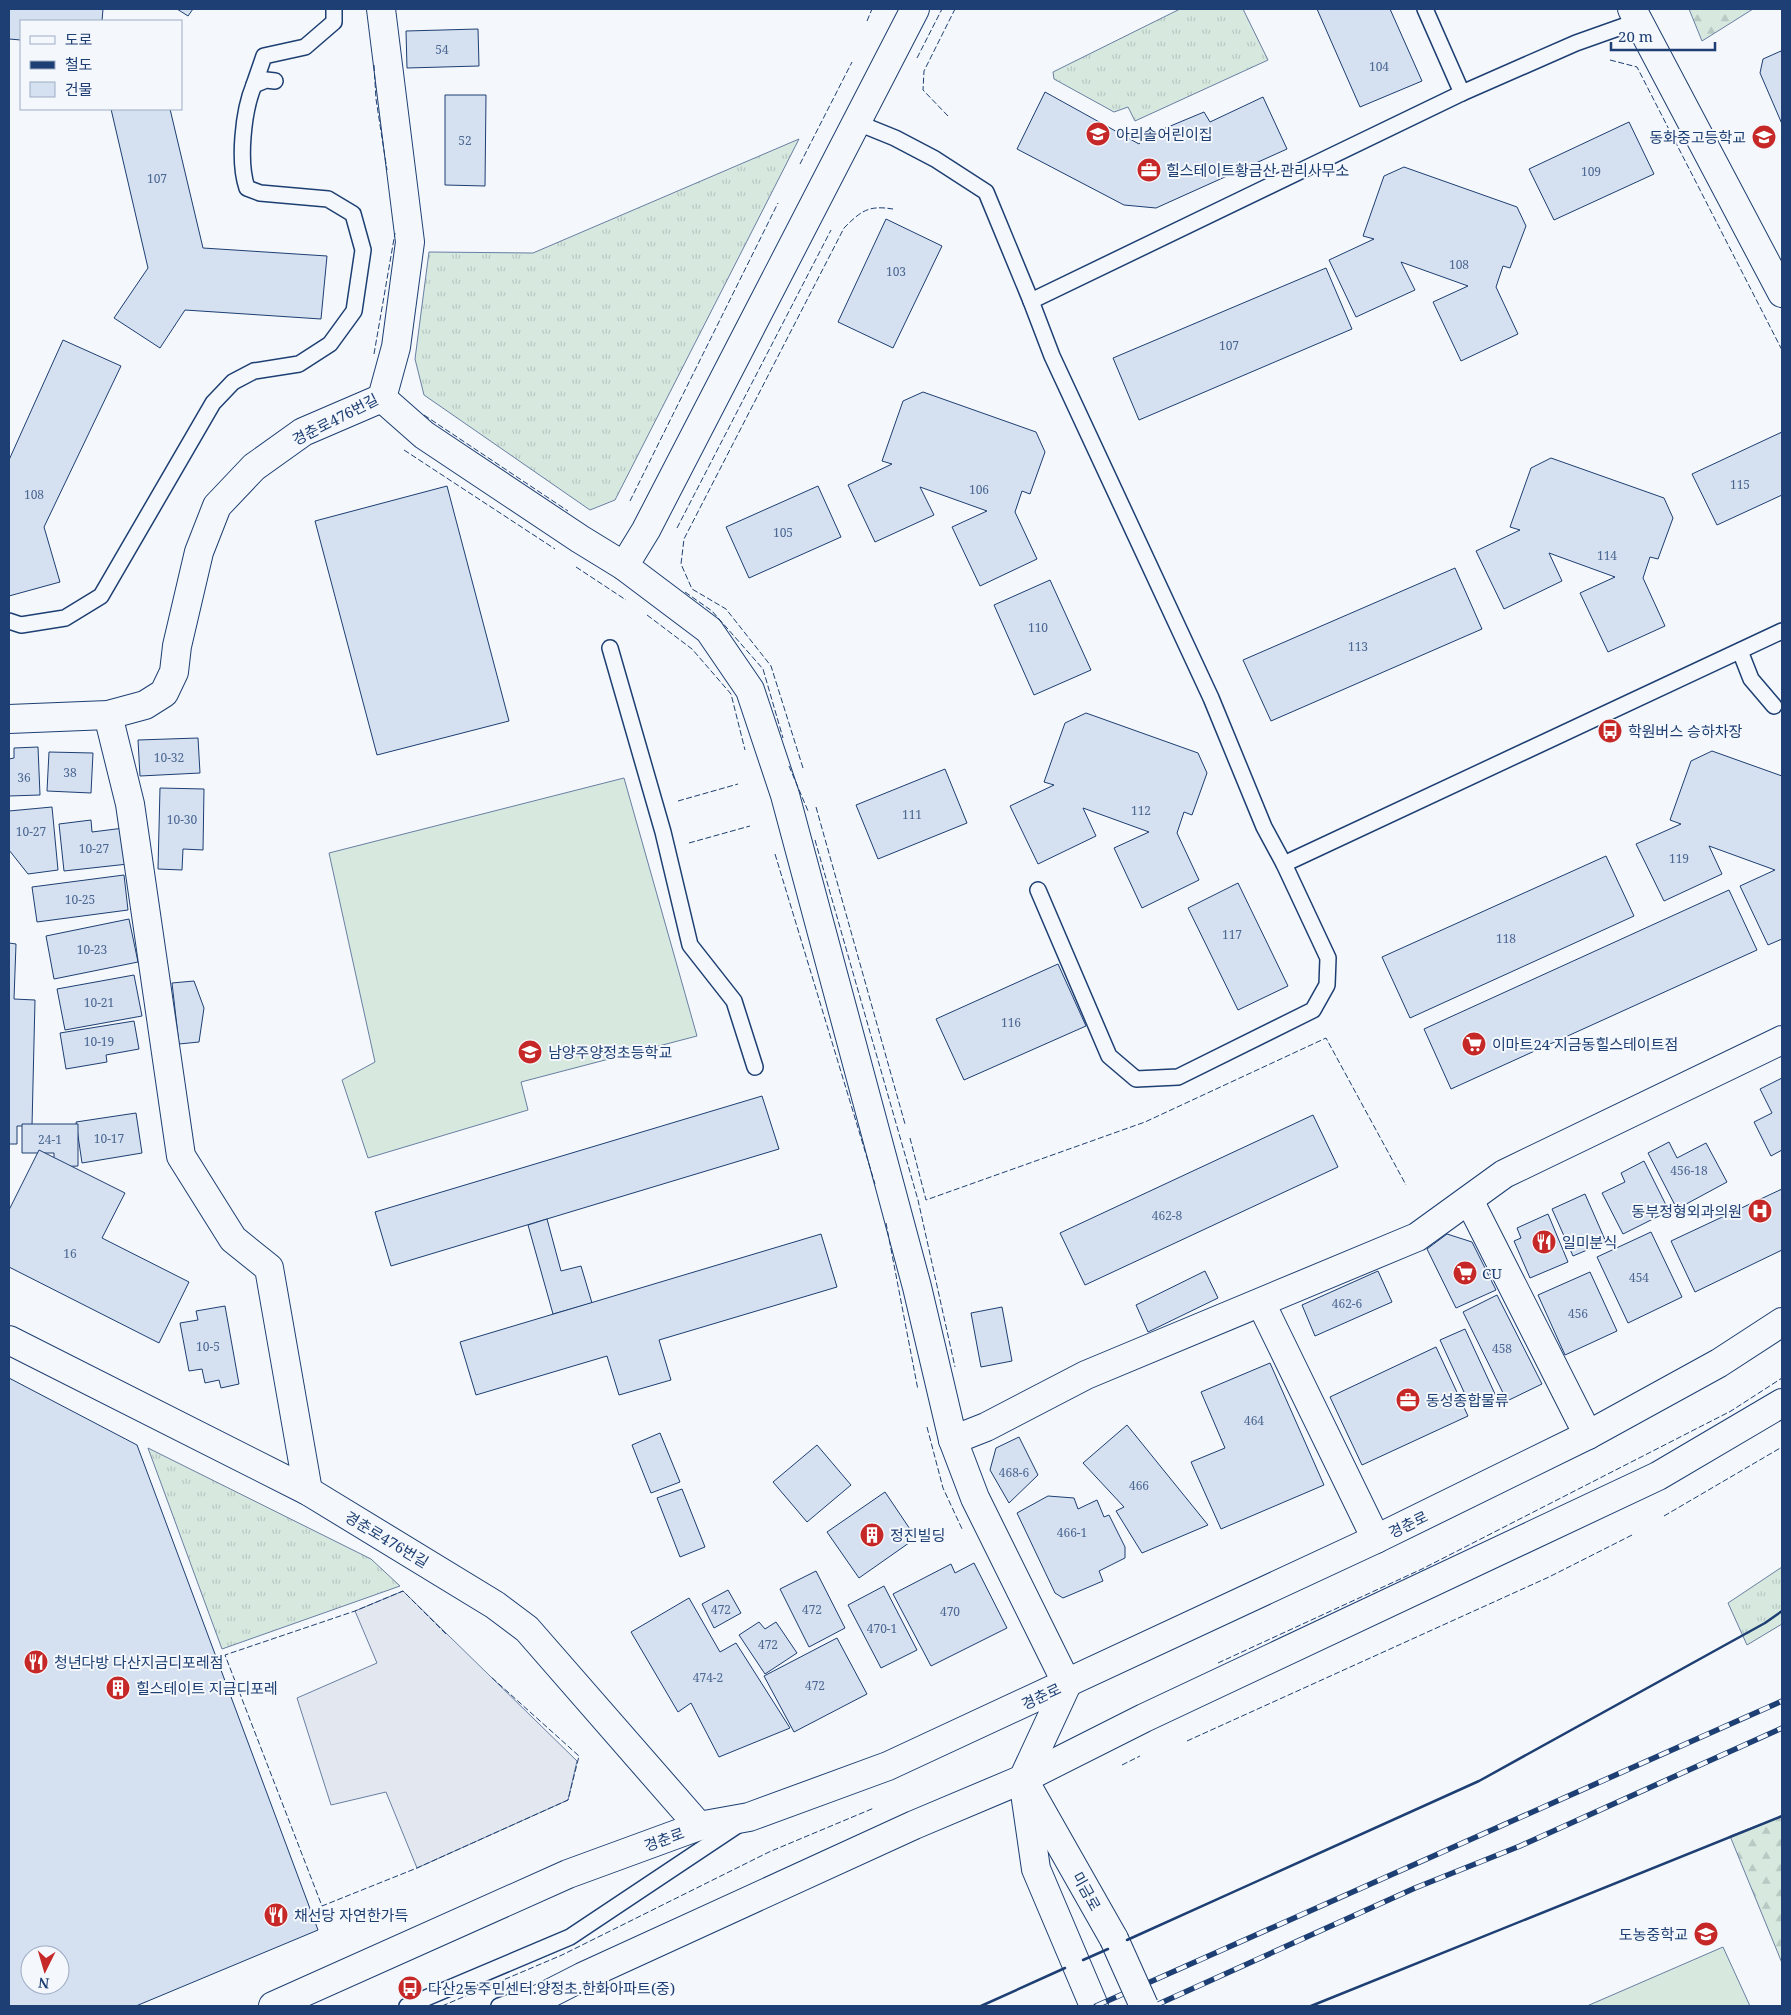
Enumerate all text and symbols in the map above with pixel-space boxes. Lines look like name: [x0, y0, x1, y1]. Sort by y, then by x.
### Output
legend: [20, 20, 182, 110]
scale bar: [1611, 20, 1715, 52]
text: 20 m: [1618, 26, 1653, 46]
text: 도로: [65, 29, 93, 49]
house number: 54: [435, 41, 449, 58]
text: 철도: [65, 54, 93, 74]
house number: 104: [1369, 58, 1389, 75]
text: 건물: [65, 79, 93, 99]
school or university icon: 아리솔어린이집: [1085, 121, 1111, 147]
place label: 아리솔어린이집: [1116, 124, 1213, 144]
school or university icon: 동화중고등학교: [1751, 124, 1777, 150]
place label: 동화중고등학교: [1649, 127, 1746, 147]
house number: 52: [458, 132, 472, 149]
office icon: 힐스테이트황금산 관리사무소: [1136, 157, 1162, 183]
place label: 힐스테이트황금산 관리사무소: [1166, 160, 1350, 180]
house number: 109: [1581, 163, 1601, 180]
house number: 107: [147, 170, 167, 187]
house number: 108: [1449, 256, 1469, 273]
house number: 103: [886, 263, 906, 280]
house number: 107: [1219, 337, 1239, 354]
street label: 경춘로476번길: [289, 389, 381, 449]
house number: 115: [1730, 476, 1750, 493]
house number: 106: [969, 481, 989, 498]
house number: 108: [24, 486, 44, 503]
house number: 105: [773, 524, 793, 541]
house number: 114: [1597, 547, 1617, 564]
house number: 110: [1028, 619, 1048, 636]
house number: 113: [1348, 638, 1368, 655]
bus stop icon: 학원버스 승하차장: [1597, 718, 1623, 744]
place label: 학원버스 승하차장: [1628, 721, 1743, 741]
house number: 10-32: [154, 749, 184, 766]
house number: 38: [63, 764, 77, 781]
house number: 36: [17, 769, 31, 786]
house number: 112: [1131, 802, 1151, 819]
house number: 111: [902, 806, 922, 823]
house number: 10-30: [167, 811, 198, 828]
house number: 10-27: [16, 823, 47, 840]
house number: 10-27: [79, 840, 110, 857]
house number: 119: [1669, 850, 1689, 867]
house number: 10-25: [65, 891, 95, 908]
house number: 117: [1222, 926, 1242, 943]
house number: 118: [1496, 930, 1516, 947]
house number: 10-23: [77, 941, 108, 958]
house number: 10-21: [84, 994, 114, 1011]
house number: 116: [1001, 1014, 1021, 1031]
supermarket icon: 이마트24 지금동힐스테이트점: [1461, 1031, 1487, 1057]
house number: 10-19: [84, 1033, 114, 1050]
place label: 이마트24 지금동힐스테이트점: [1492, 1034, 1678, 1054]
school or university icon: 남양주양정초등학교: [517, 1039, 543, 1065]
place label: 남양주양정초등학교: [548, 1042, 672, 1062]
house number: 10-17: [94, 1130, 125, 1147]
house number: 24-1: [38, 1131, 62, 1148]
house number: 456-18: [1670, 1162, 1708, 1179]
hospital icon: 동부정형외과의원: [1747, 1198, 1773, 1224]
place label: 동부정형외과의원: [1632, 1201, 1742, 1221]
house number: 462-8: [1152, 1207, 1183, 1224]
restaurant icon: 일미분식: [1531, 1229, 1557, 1255]
place label: 일미분식: [1562, 1232, 1617, 1252]
house number: 16: [63, 1245, 77, 1262]
supermarket icon: CU: [1452, 1260, 1478, 1286]
place label: CU: [1482, 1263, 1502, 1283]
house number: 454: [1629, 1269, 1649, 1286]
house number: 462-6: [1332, 1295, 1363, 1312]
house number: 456: [1568, 1305, 1588, 1322]
house number: 10-5: [196, 1338, 220, 1355]
house number: 458: [1492, 1340, 1512, 1357]
office icon: 동성종합물류: [1395, 1387, 1421, 1413]
place label: 동성종합물류: [1426, 1390, 1509, 1410]
house number: 464: [1244, 1412, 1264, 1429]
house number: 468-6: [999, 1464, 1030, 1481]
house number: 466: [1129, 1477, 1149, 1494]
street label: 경춘로476번길: [341, 1506, 433, 1572]
street label: 경춘로: [1385, 1506, 1431, 1542]
building icon: 정진빌딩: [859, 1522, 885, 1548]
house number: 466-1: [1057, 1524, 1087, 1541]
place label: 정진빌딩: [890, 1525, 945, 1545]
house number: 472: [711, 1601, 731, 1618]
house number: 472: [802, 1601, 822, 1618]
house number: 470: [940, 1603, 960, 1620]
house number: 470-1: [867, 1620, 897, 1637]
house number: 472: [758, 1636, 778, 1653]
restaurant icon: 청년다방 다산지금디포레점: [23, 1649, 49, 1675]
place label: 청년다방 다산지금디포레점: [54, 1652, 224, 1672]
house number: 474-2: [693, 1669, 723, 1686]
building icon: 힐스테이트 지금디포레: [105, 1675, 131, 1701]
house number: 472: [805, 1677, 825, 1694]
place label: 힐스테이트 지금디포레: [136, 1678, 278, 1698]
street label: 경춘로: [1018, 1678, 1064, 1714]
street label: 경춘로: [641, 1823, 687, 1855]
street label: 미금로: [1068, 1868, 1106, 1914]
restaurant icon: 채선당 자연한가득: [263, 1902, 289, 1928]
place label: 채선당 자연한가득: [294, 1905, 409, 1925]
school or university icon: 도농중학교: [1693, 1921, 1719, 1947]
place label: 도농중학교: [1619, 1924, 1688, 1944]
north arrow: [20, 1945, 70, 1995]
text: N: [37, 1974, 50, 1993]
bus stop icon: 다산2동주민센터.양정초.한화아파트(중): [397, 1975, 423, 2001]
place label: 다산2동주민센터.양정초.한화아파트(중): [428, 1978, 675, 1998]

